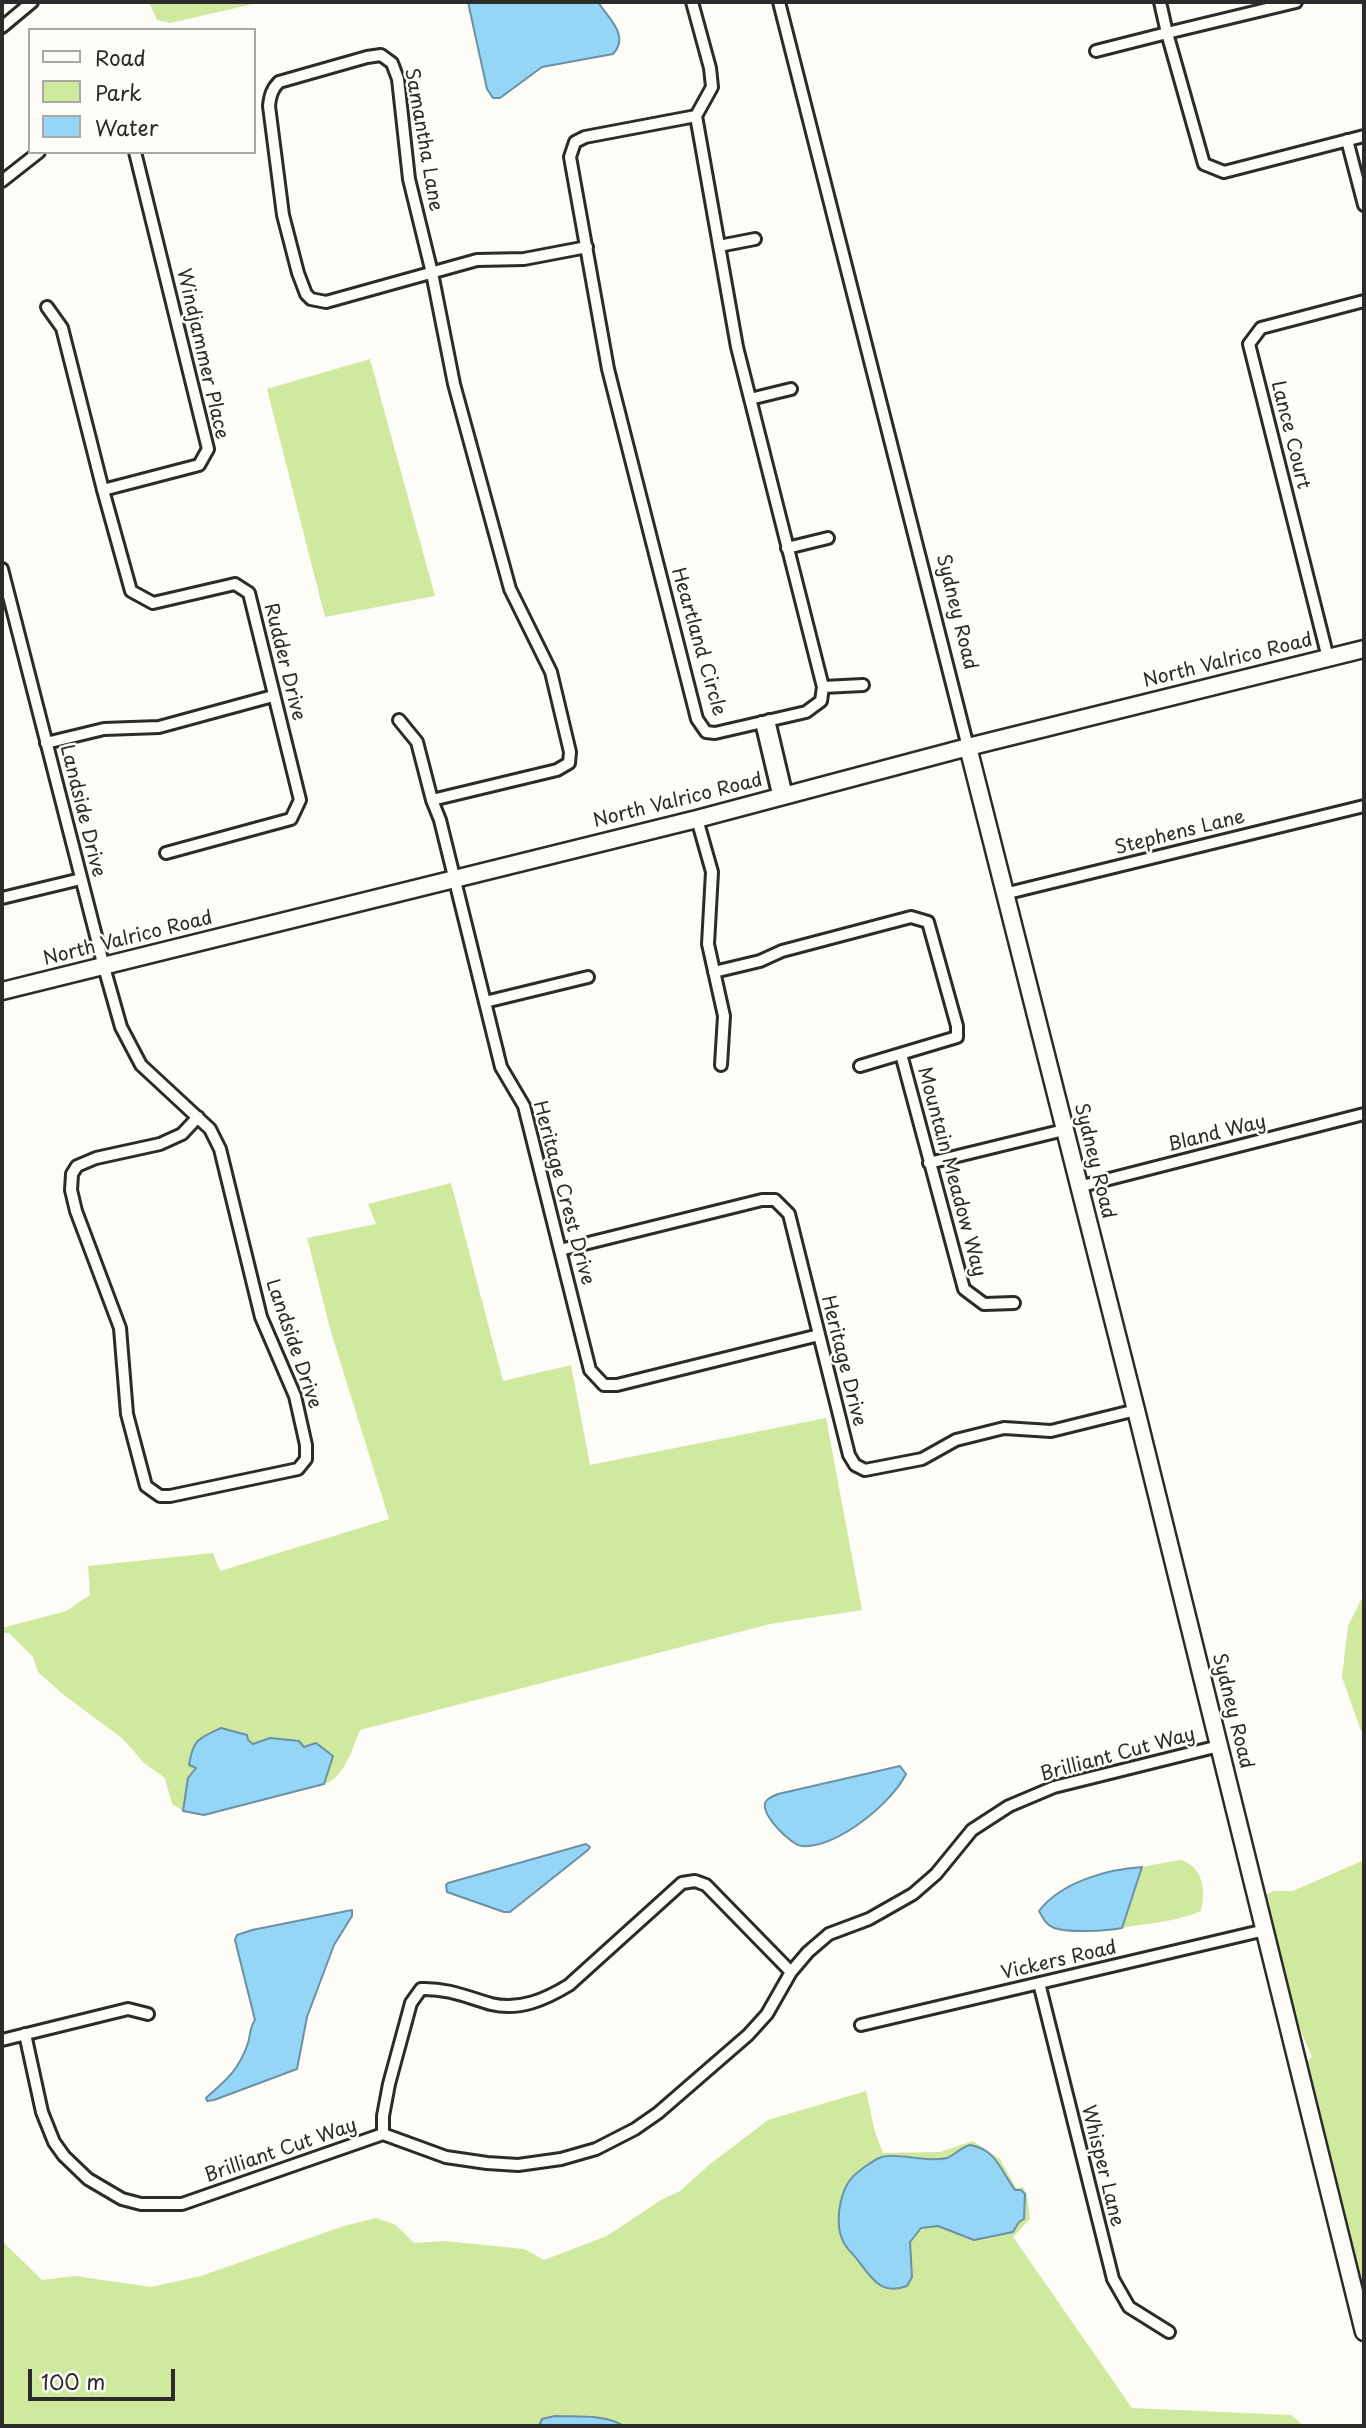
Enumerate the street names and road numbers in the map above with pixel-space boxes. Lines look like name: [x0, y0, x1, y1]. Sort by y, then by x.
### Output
street label: Samantha Lane: [399, 67, 447, 213]
street label: Windjammer Place: [171, 267, 233, 441]
street label: Lance Court: [1266, 379, 1314, 491]
street label: Sydney Road: [931, 552, 981, 672]
street label: Heartland Circle: [666, 565, 730, 719]
street label: Rudder Drive: [258, 601, 310, 723]
street label: North Valrico Road: [1141, 629, 1315, 693]
street label: Landside Drive: [55, 743, 109, 879]
street label: North Valrico Road: [591, 769, 765, 833]
street label: Stephens Lane: [1113, 806, 1247, 860]
street label: North Valrico Road: [41, 907, 215, 971]
street label: Mountain Meadow Way: [912, 1065, 990, 1279]
street label: Heritage Crest Drive: [527, 1098, 599, 1288]
street label: Sydney Road: [1069, 1101, 1119, 1221]
street label: Bland Way: [1165, 1111, 1269, 1157]
street label: Landside Drive: [260, 1276, 326, 1412]
street label: Heritage Drive: [816, 1293, 870, 1429]
street label: Sydney Road: [1207, 1651, 1257, 1771]
street label: Brilliant Cut Way: [1038, 1723, 1198, 1787]
street label: Vickers Road: [999, 1937, 1119, 1985]
street label: Whisper Lane: [1076, 2103, 1128, 2229]
street label: Brilliant Cut Way: [202, 2114, 360, 2188]

